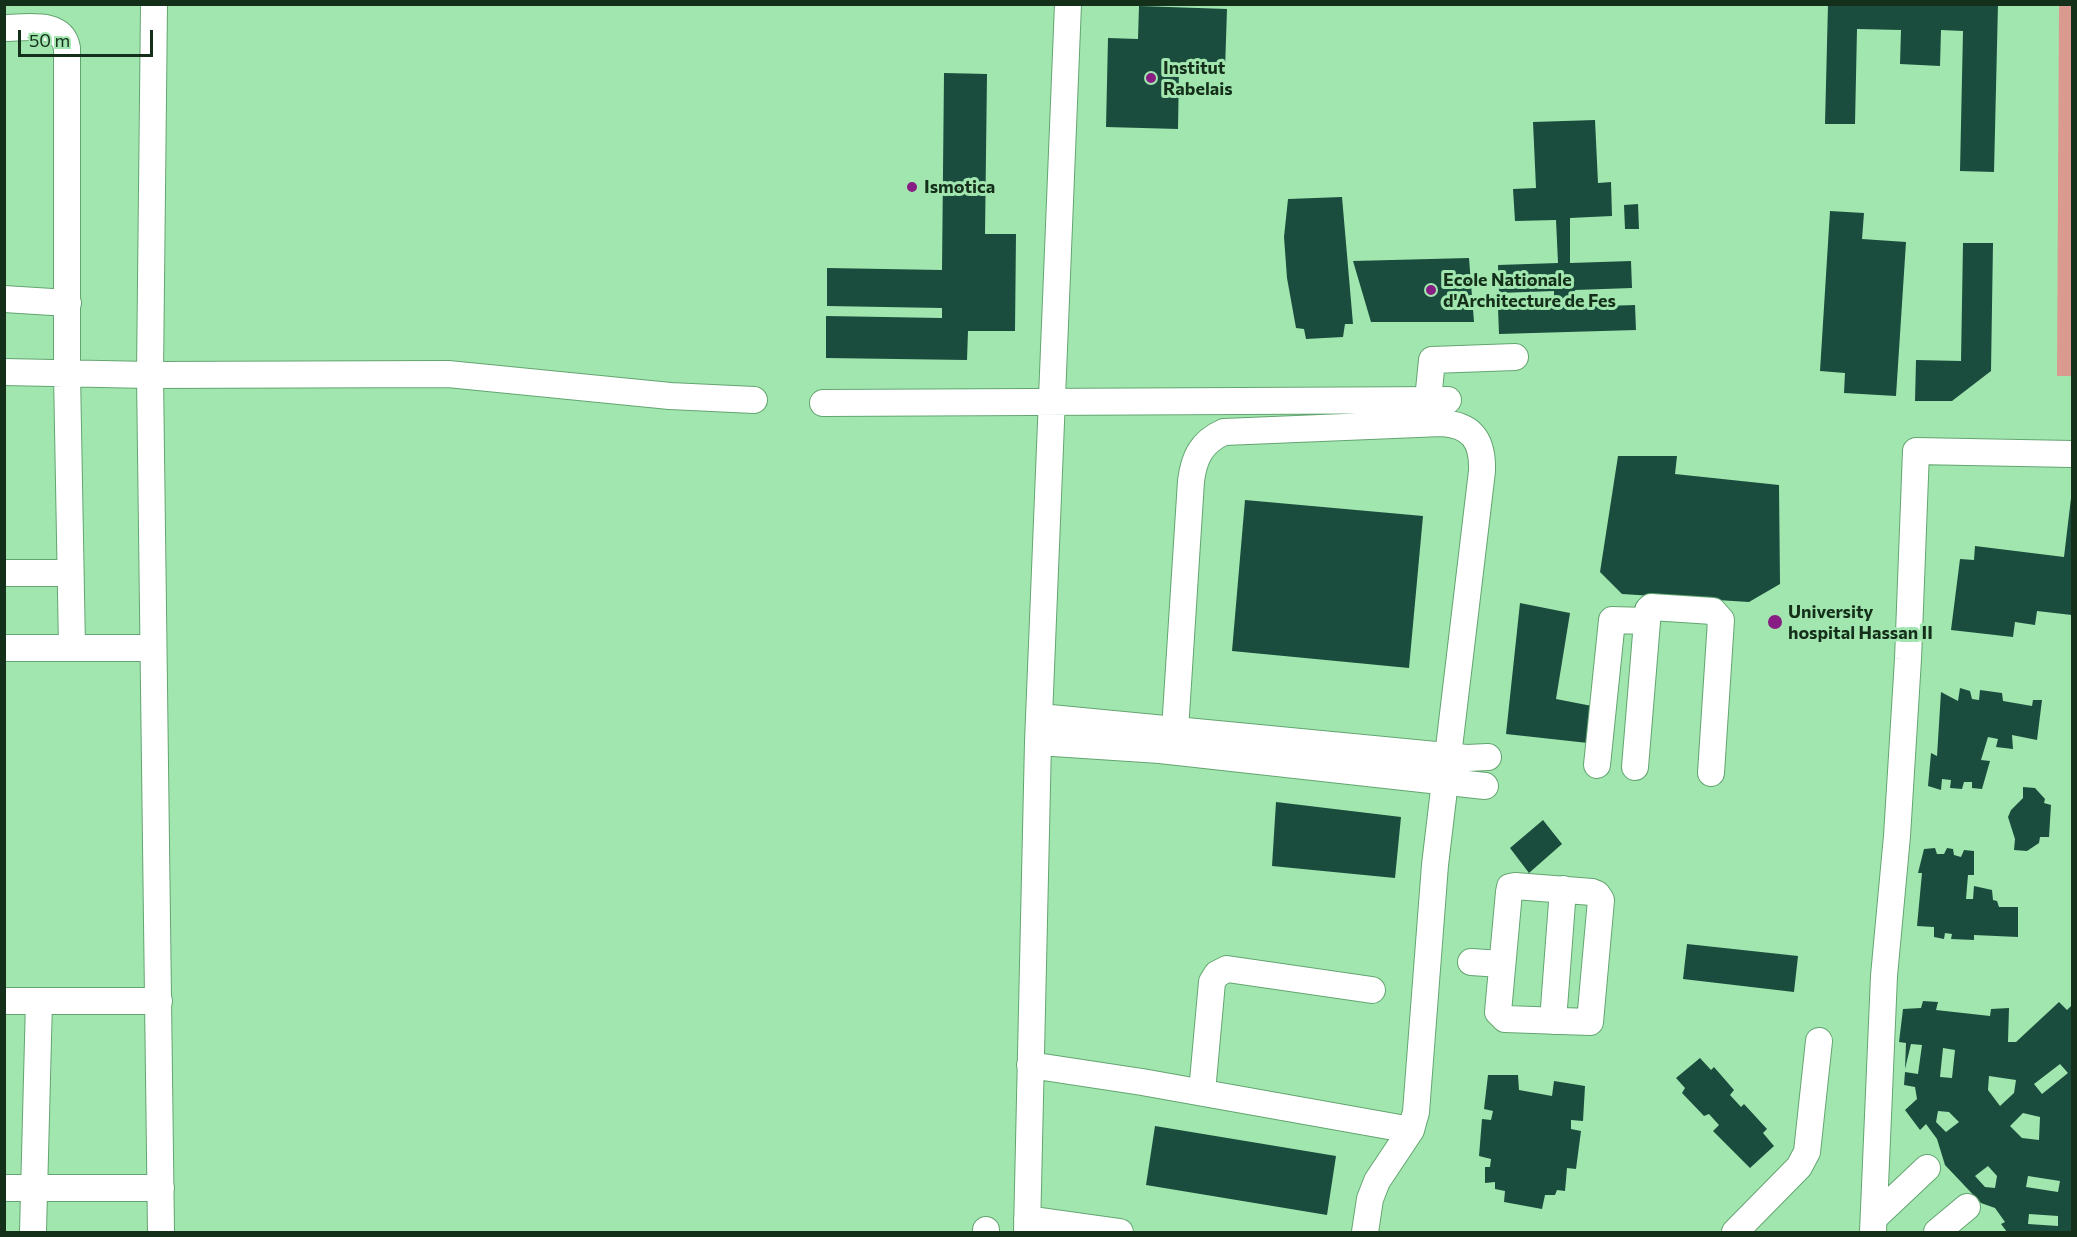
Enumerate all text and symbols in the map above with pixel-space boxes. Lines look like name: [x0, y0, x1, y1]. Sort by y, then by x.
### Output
scale bar: [21, 18, 156, 56]
text: 50 m: [29, 29, 70, 51]
place label: Institut Rabelais: [1163, 57, 1233, 100]
marker: Institut Rabelais: [1144, 71, 1158, 85]
place label: Ismotica: [924, 176, 995, 198]
marker: Ismotica: [905, 180, 919, 194]
place label: Ecole Nationale d'Architecture de Fes: [1443, 269, 1616, 312]
marker: Ecole Nationale d'Architecture de Fes: [1424, 283, 1438, 297]
place label: University hospital Hassan II: [1788, 601, 1933, 644]
marker: University hospital Hassan II: [1766, 613, 1784, 631]

